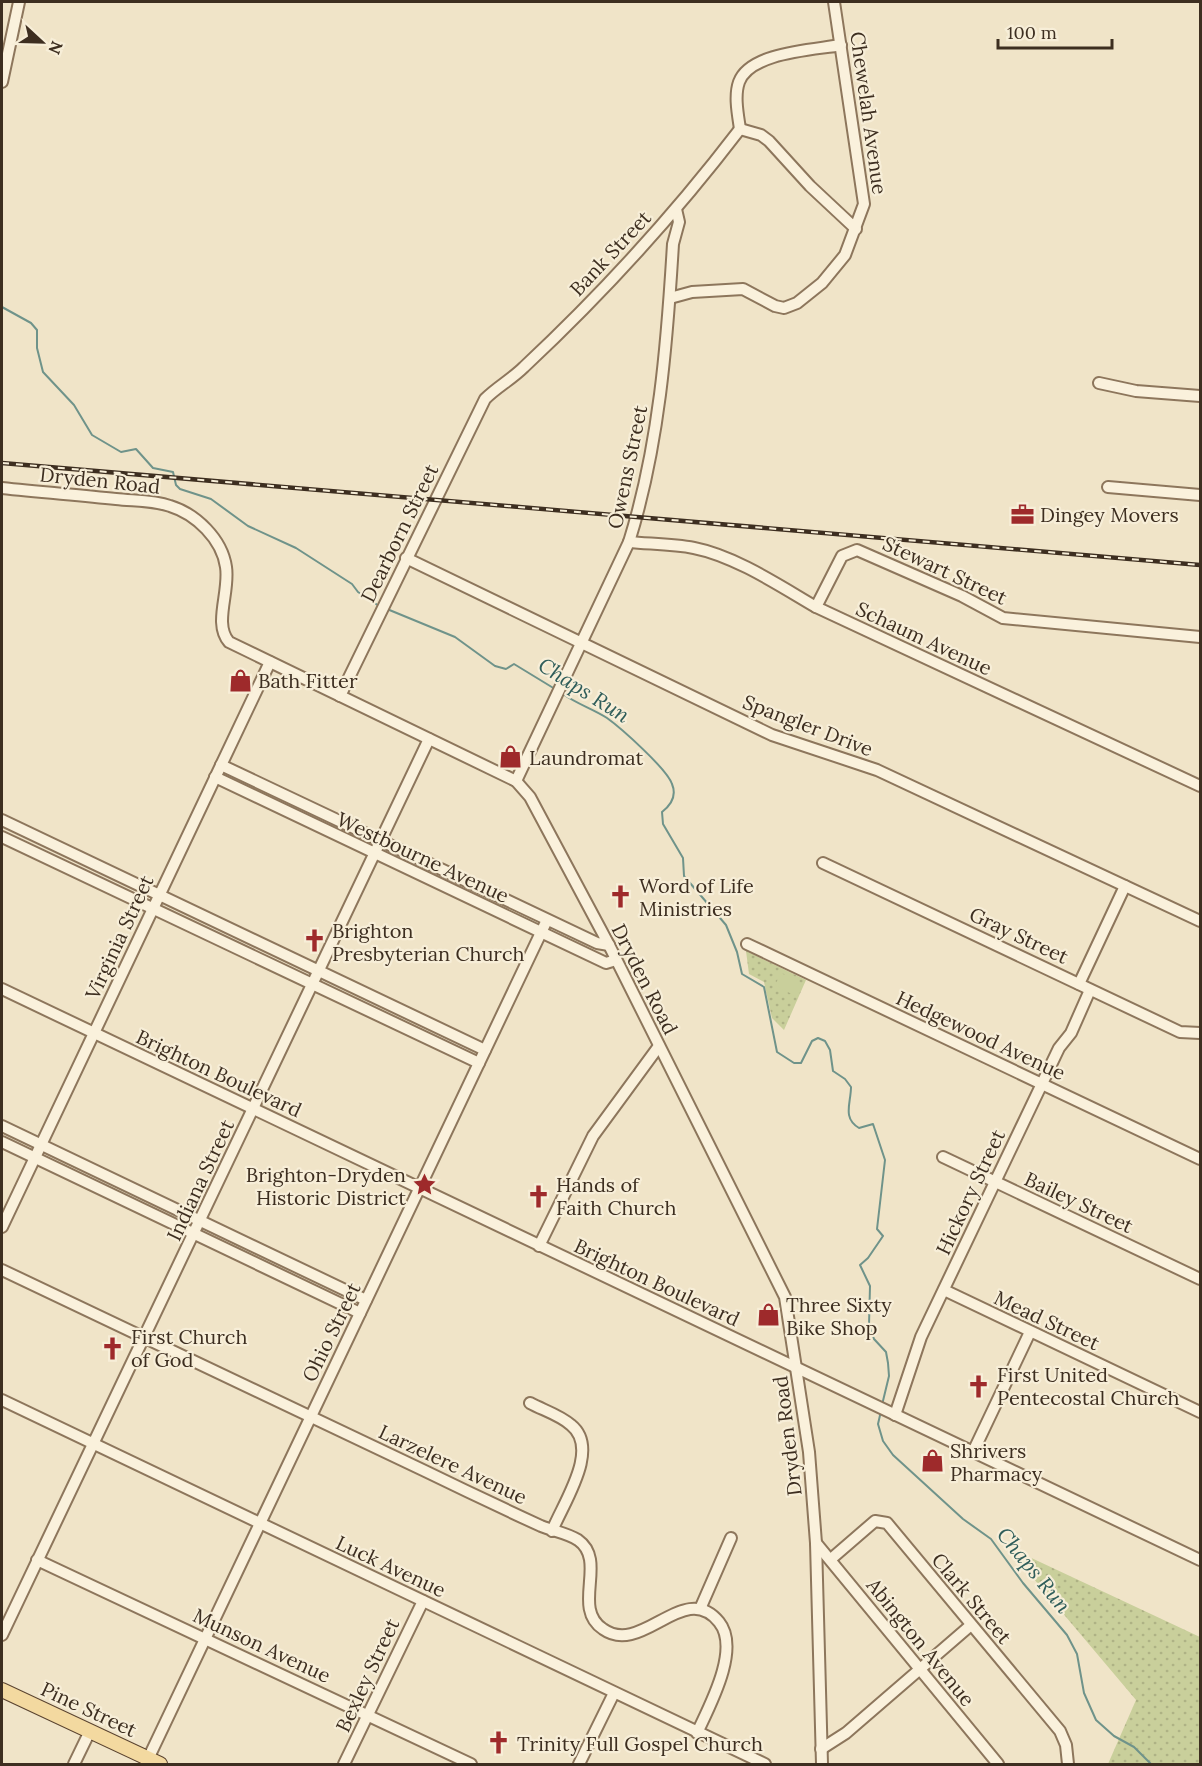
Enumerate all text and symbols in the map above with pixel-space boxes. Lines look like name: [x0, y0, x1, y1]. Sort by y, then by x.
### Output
north arrow: [12, 12, 72, 72]
scale bar: [998, 12, 1112, 50]
text: 100 m: [1007, 21, 1057, 44]
street label: Chewelah Avenue: [845, 30, 893, 196]
text: N: [44, 38, 67, 57]
street label: Bank Street: [564, 205, 656, 301]
street label: Owens Street: [602, 403, 652, 531]
street label: Dearborn Street: [355, 460, 443, 606]
street label: Dryden Road: [39, 461, 161, 499]
office icon: Dingey Movers: [1009, 501, 1035, 527]
place label: Dingey Movers: [1040, 502, 1179, 527]
street label: Stewart Street: [879, 530, 1011, 610]
street label: Schaum Avenue: [852, 596, 996, 680]
water label: Chaps Run: [533, 651, 635, 729]
shop icon: Bath Fitter: [227, 667, 253, 693]
place label: Bath Fitter: [258, 668, 358, 693]
street label: Spangler Drive: [739, 689, 877, 761]
shop icon: Laundromat: [498, 744, 524, 770]
place label: Laundromat: [529, 745, 644, 770]
street label: Westbourne Avenue: [333, 806, 513, 908]
street label: Virginia Street: [79, 871, 159, 1004]
place label: Word of Life Ministries: [639, 873, 754, 921]
church icon: Word of Life Ministries: [608, 883, 634, 909]
street label: Gray Street: [966, 901, 1073, 969]
place label: Brighton Presbyterian Church: [332, 918, 525, 966]
street label: Dryden Road: [606, 919, 684, 1039]
church icon: Brighton Presbyterian Church: [301, 928, 327, 954]
street label: Hedgewood Avenue: [892, 985, 1070, 1085]
street label: Brighton Boulevard: [132, 1024, 306, 1122]
street label: Indiana Street: [161, 1115, 239, 1245]
street label: Hickory Street: [930, 1125, 1010, 1259]
place label: Brighton-Dryden Historic District: [246, 1162, 406, 1210]
street label: Bailey Street: [1021, 1166, 1138, 1238]
place icon: Brighton-Dryden Historic District: [411, 1172, 437, 1198]
place label: Hands of Faith Church: [556, 1172, 676, 1220]
church icon: Hands of Faith Church: [525, 1183, 551, 1209]
street label: Brighton Boulevard: [570, 1233, 744, 1331]
street label: Ohio Street: [296, 1278, 366, 1386]
street label: Mead Street: [990, 1285, 1104, 1355]
place label: Three Sixty Bike Shop: [786, 1292, 892, 1340]
shop icon: Three Sixty Bike Shop: [755, 1302, 781, 1328]
place label: First Church of God: [131, 1324, 247, 1372]
church icon: First Church of God: [100, 1335, 126, 1361]
place label: First United Pentecostal Church: [997, 1362, 1180, 1410]
church icon: First United Pentecostal Church: [966, 1373, 992, 1399]
street label: Dryden Road: [767, 1374, 807, 1498]
street label: Larzelere Avenue: [375, 1419, 531, 1509]
place label: Shrivers Pharmacy: [950, 1438, 1043, 1486]
shop icon: Shrivers Pharmacy: [919, 1448, 945, 1474]
water label: Chaps Run: [991, 1522, 1077, 1619]
street label: Luck Avenue: [332, 1530, 450, 1602]
street label: Clark Street: [927, 1547, 1017, 1649]
street label: Abington Avenue: [861, 1572, 980, 1711]
street label: Munson Avenue: [189, 1602, 335, 1688]
street label: Bexley Street: [330, 1614, 404, 1736]
street label: Pine Street: [37, 1676, 141, 1742]
church icon: Trinity Full Gospel Church: [486, 1730, 512, 1756]
place label: Trinity Full Gospel Church: [517, 1731, 763, 1756]

